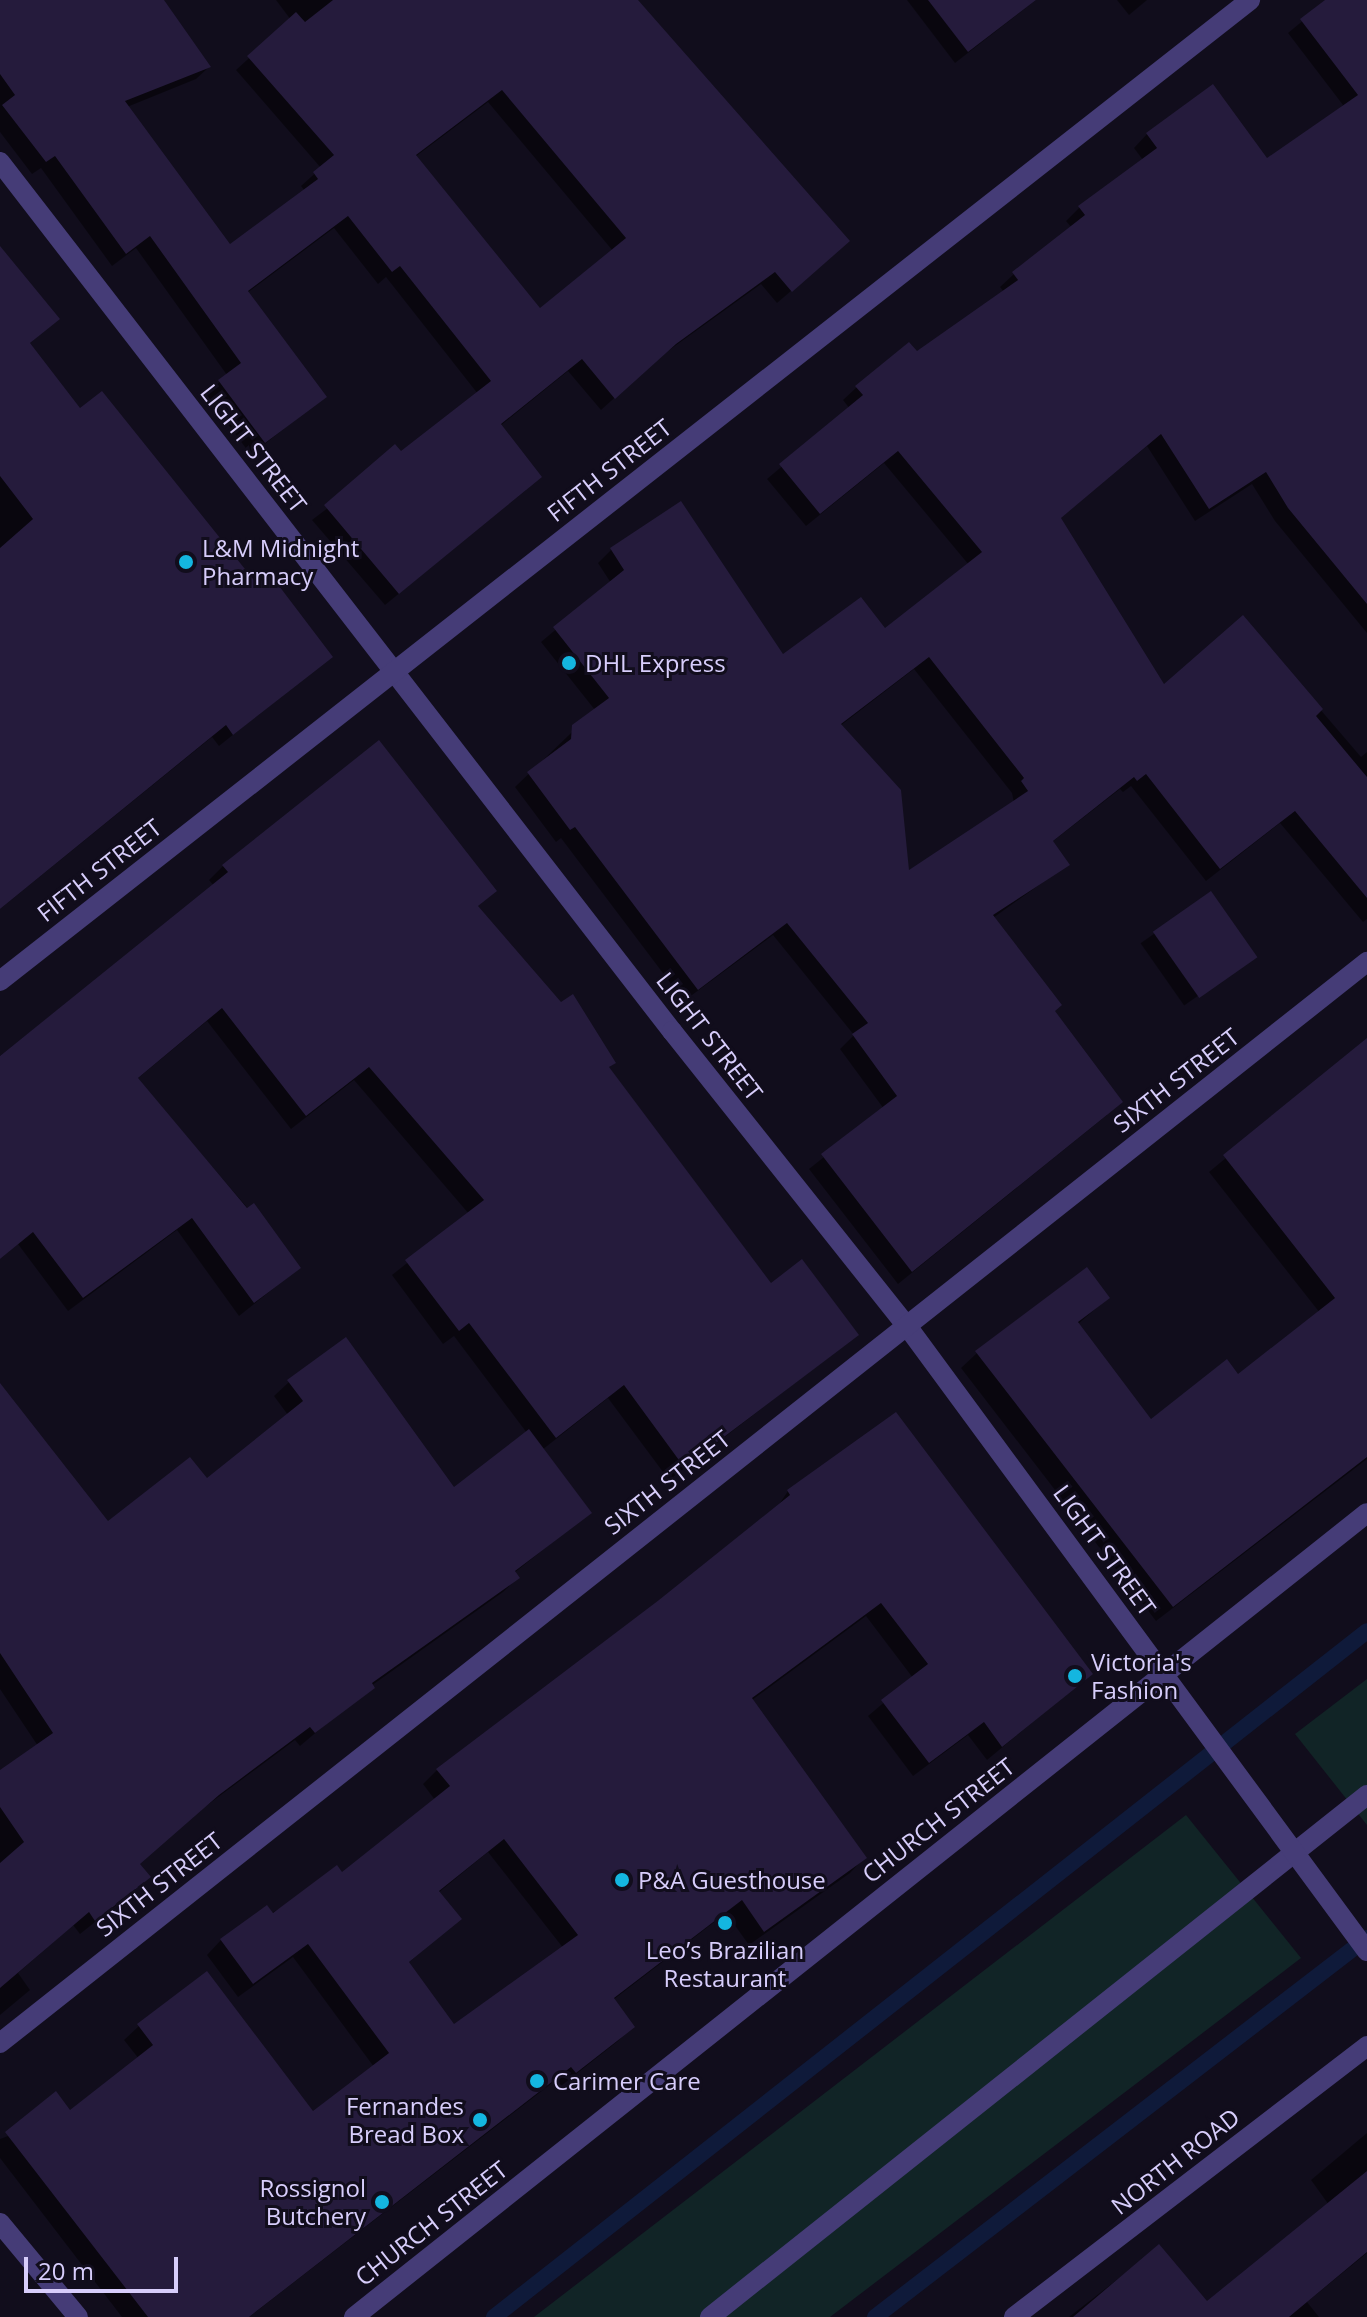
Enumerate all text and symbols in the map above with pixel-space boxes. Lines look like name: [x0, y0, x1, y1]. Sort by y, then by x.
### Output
street label: LIGHT STREET: [195, 378, 313, 518]
street label: FIFTH STREET: [541, 413, 677, 527]
place label: L&M Midnight Pharmacy: [202, 534, 359, 590]
marker: L&M Midnight Pharmacy: [177, 553, 195, 571]
place label: DHL Express: [585, 649, 726, 677]
marker: DHL Express: [560, 654, 578, 672]
street label: FIFTH STREET: [31, 813, 167, 927]
street label: LIGHT STREET: [651, 966, 769, 1106]
street label: SIXTH STREET: [1107, 1022, 1245, 1138]
street label: SIXTH STREET: [598, 1424, 736, 1540]
street label: LIGHT STREET: [1048, 1479, 1162, 1621]
place label: Victoria's Fashion: [1091, 1648, 1192, 1704]
marker: Victoria's Fashion: [1066, 1667, 1084, 1685]
street label: CHURCH STREET: [856, 1752, 1020, 1888]
street label: SIXTH STREET: [90, 1826, 228, 1942]
place label: P&A Guesthouse: [638, 1866, 826, 1894]
marker: P&A Guesthouse: [613, 1871, 631, 1889]
marker: Leo’s Brazilian Restaurant: [716, 1914, 734, 1932]
place label: Leo’s Brazilian Restaurant: [646, 1936, 804, 1992]
place label: Carimer Care: [553, 2067, 701, 2095]
marker: Carimer Care: [528, 2072, 546, 2090]
place label: Fernandes Bread Box: [346, 2092, 464, 2148]
street label: NORTH ROAD: [1105, 2102, 1245, 2220]
marker: Fernandes Bread Box: [471, 2111, 489, 2129]
street label: CHURCH STREET: [349, 2155, 513, 2291]
place label: Rossignol Butchery: [260, 2174, 366, 2230]
marker: Rossignol Butchery: [373, 2193, 391, 2211]
scale bar: [28, 2241, 182, 2291]
text: 20 m: [38, 2254, 94, 2287]

